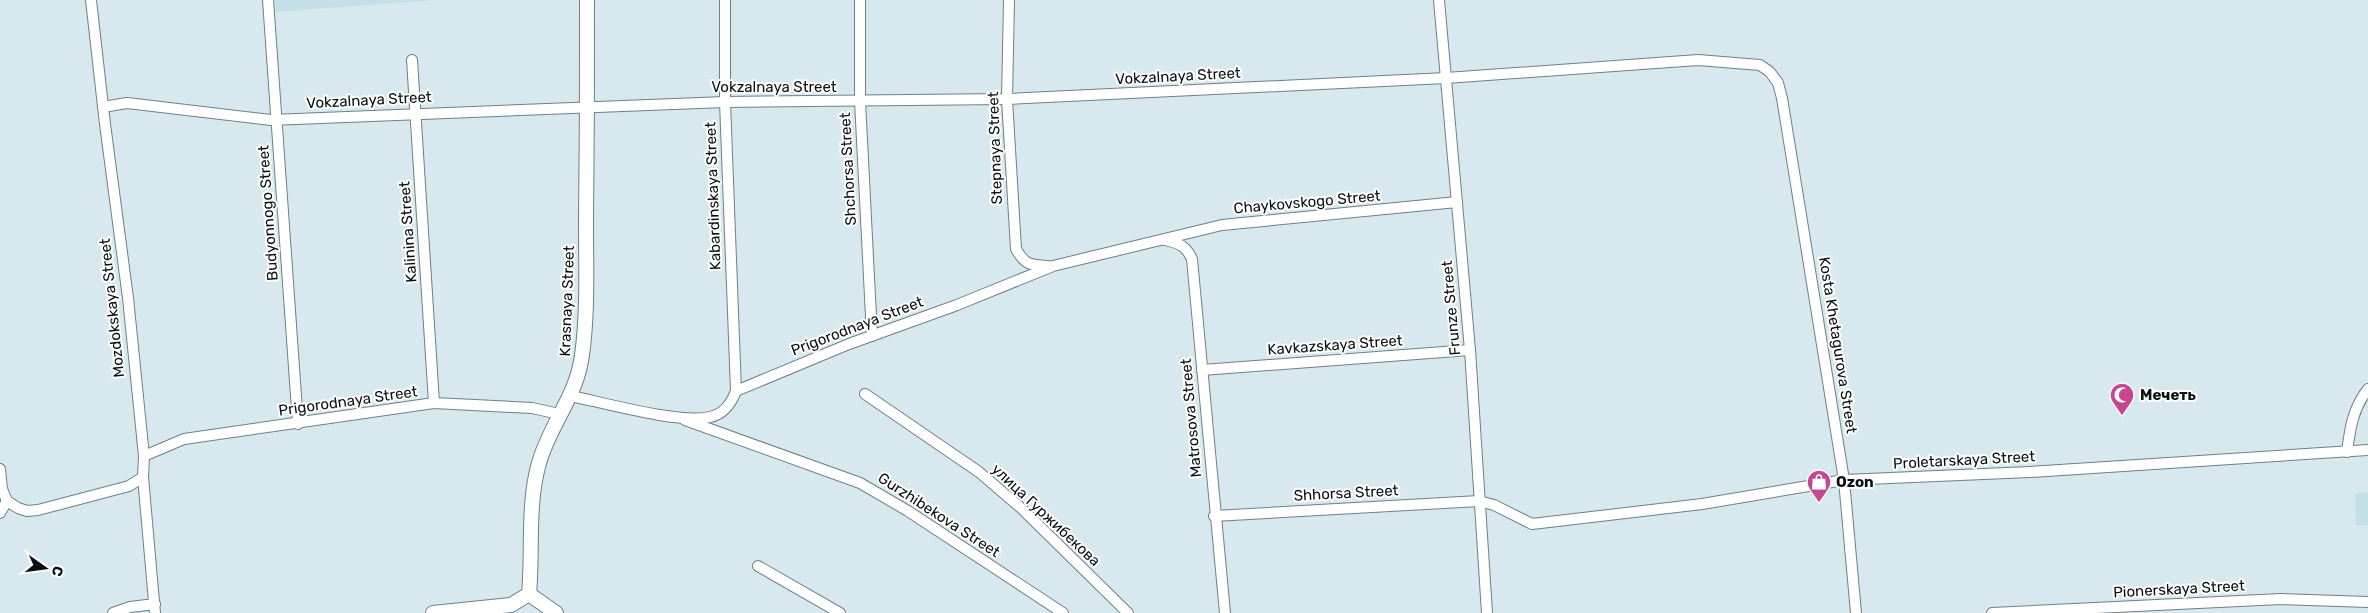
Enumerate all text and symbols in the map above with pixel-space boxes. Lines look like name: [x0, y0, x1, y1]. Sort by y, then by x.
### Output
street label: Vokzalnaya Street: [1115, 64, 1241, 88]
street label: Vokzalnaya Street: [711, 78, 837, 96]
street label: Vokzalnaya Street: [306, 88, 432, 112]
street label: Stepnaya Street: [984, 91, 1006, 205]
street label: Shchorsa Street: [836, 112, 860, 226]
street label: Kabardinskaya Street: [701, 121, 725, 270]
street label: Budyonnogo Street: [254, 144, 282, 281]
street label: Kalinina Street: [395, 181, 421, 283]
street label: Chaykovskogo Street: [1233, 187, 1381, 217]
street label: Mozdokskaya Street: [96, 237, 128, 378]
street label: Krasnaya Street: [556, 245, 578, 357]
street label: Kosta Khetagurova Street: [1815, 255, 1861, 435]
street label: Frunze Street: [1438, 260, 1464, 356]
street label: Prigorodnaya Street: [788, 292, 926, 360]
street label: Kavkazskaya Street: [1267, 331, 1403, 359]
street label: Matrosova Street: [1177, 358, 1205, 478]
street label: Prigorodnaya Street: [277, 382, 419, 420]
mosque icon: Мечеть: [2109, 382, 2135, 416]
place label: Мечеть: [2140, 386, 2197, 404]
street label: Proletarskaya Street: [1892, 447, 2036, 473]
street label: улица Гуржибекова: [988, 460, 1104, 570]
street label: Gurzhibekova Street: [875, 469, 1003, 561]
shop icon: Ozon: [1806, 469, 1832, 503]
place label: Ozon: [1836, 473, 1874, 491]
street label: Shhorsa Street: [1293, 481, 1399, 505]
north arrow: [20, 543, 70, 593]
text: С: [48, 564, 67, 578]
street label: Pionerskaya Street: [2113, 577, 2245, 601]

